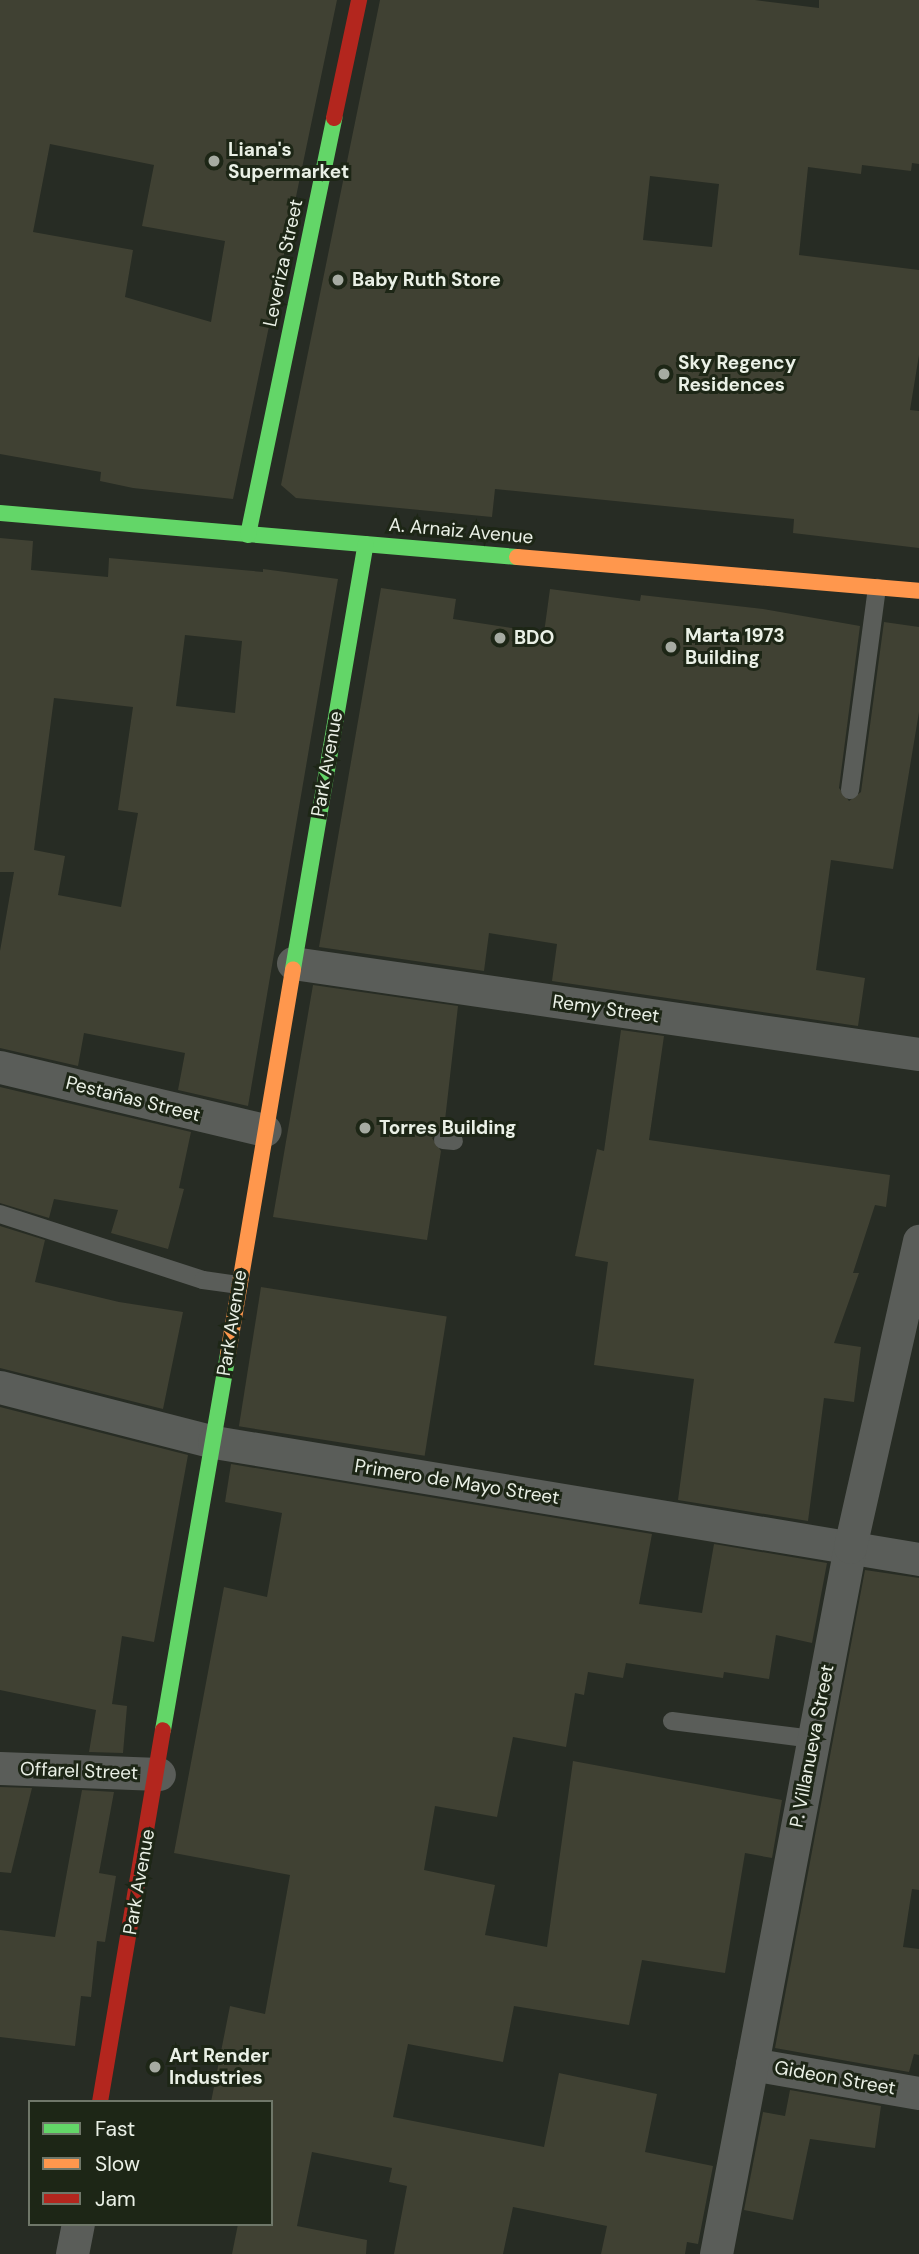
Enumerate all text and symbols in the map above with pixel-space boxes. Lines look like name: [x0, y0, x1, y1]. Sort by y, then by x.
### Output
place label: Liana's Supermarket: [228, 139, 349, 183]
marker: Liana's Supermarket: [206, 153, 222, 169]
street label: Leveriza Street: [258, 197, 308, 329]
place label: Baby Ruth Store: [352, 269, 501, 291]
marker: Baby Ruth Store: [330, 272, 346, 288]
place label: Sky Regency Residences: [678, 352, 796, 396]
marker: Sky Regency Residences: [656, 366, 672, 382]
street label: A. Arnaiz Avenue: [388, 513, 534, 549]
place label: Marta 1973 Building: [685, 625, 785, 669]
place label: BDO: [514, 627, 554, 649]
marker: BDO: [492, 630, 508, 646]
marker: Marta 1973 Building: [663, 639, 679, 655]
street label: Park Avenue: [306, 709, 348, 819]
street label: Remy Street: [551, 990, 661, 1028]
street label: Pestañas Street: [63, 1071, 203, 1127]
place label: Torres Building: [379, 1117, 516, 1139]
marker: Torres Building: [357, 1120, 373, 1136]
street label: Park Avenue: [212, 1268, 252, 1378]
street label: Primero de Mayo Street: [353, 1455, 561, 1509]
street label: P. Villanueva Street: [785, 1663, 839, 1829]
street label: Offarel Street: [20, 1758, 138, 1784]
street label: Park Avenue: [118, 1827, 160, 1937]
place label: Art Render Industries: [169, 2045, 269, 2089]
street label: Gideon Street: [773, 2056, 897, 2100]
marker: Art Render Industries: [147, 2059, 163, 2075]
legend: [28, 2100, 273, 2226]
text: Fast: [95, 2115, 135, 2143]
text: Slow: [95, 2150, 140, 2178]
text: Jam: [95, 2185, 136, 2213]

